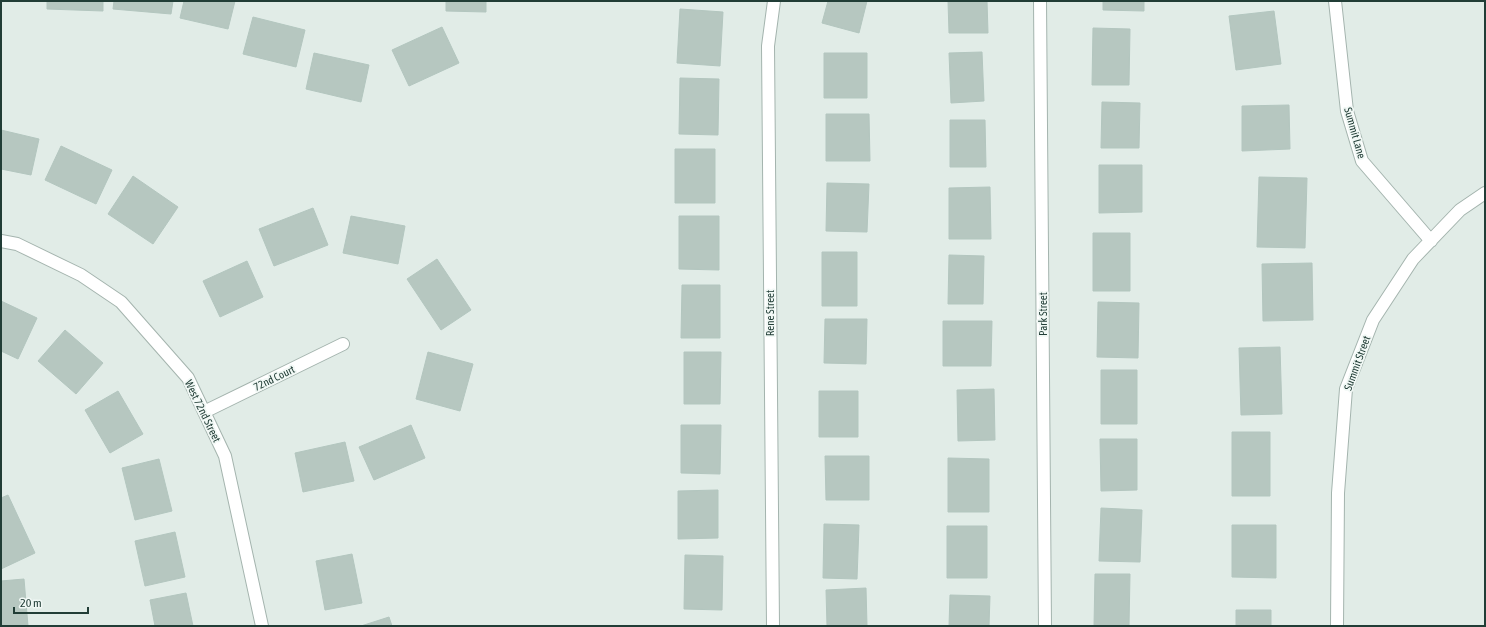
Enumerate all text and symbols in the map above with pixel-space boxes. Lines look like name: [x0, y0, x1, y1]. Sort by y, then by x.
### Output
street label: Summit Lane: [1342, 106, 1368, 160]
street label: Rene Street: [764, 290, 776, 336]
street label: Park Street: [1037, 292, 1049, 336]
street label: Summit Street: [1342, 334, 1372, 392]
street label: 72nd Court: [252, 363, 296, 393]
street label: West 72nd Street: [183, 378, 223, 444]
scale bar: [14, 589, 88, 615]
text: 20 m: [20, 596, 42, 610]

